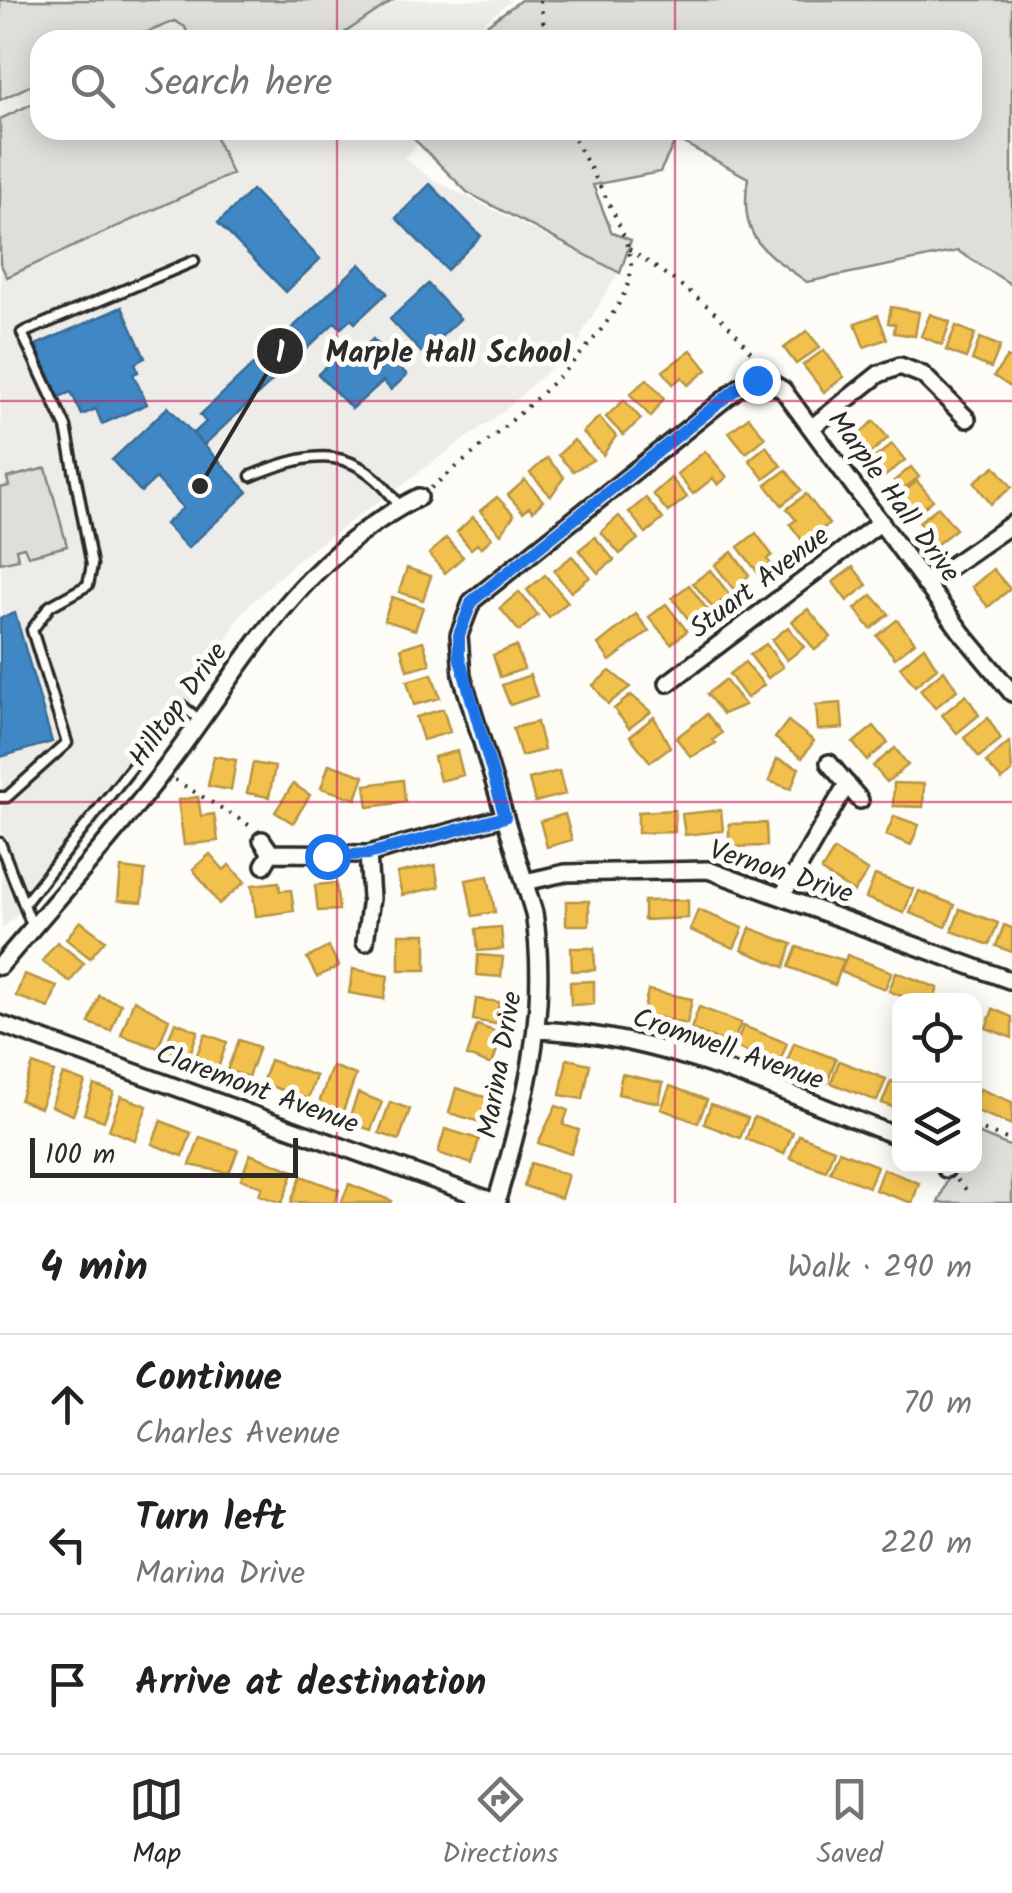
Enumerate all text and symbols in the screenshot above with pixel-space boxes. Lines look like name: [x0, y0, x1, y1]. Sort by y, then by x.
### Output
search box: [30, 30, 982, 140]
text: Search here: [145, 55, 332, 115]
icon: search: [65, 58, 120, 113]
callout: Marple Hall School: [255, 321, 590, 381]
text: 1: [275, 330, 285, 378]
text: Marple Hall School: [326, 330, 570, 378]
route end: [735, 358, 781, 404]
street label: Marple Hall Drive: [815, 401, 971, 593]
street label: Stuart Avenue: [680, 515, 840, 651]
street label: Hilltop Drive: [118, 633, 240, 777]
street label: Vernon Drive: [703, 829, 859, 918]
route start: [305, 834, 351, 880]
street label: Marina Drive: [466, 987, 536, 1142]
map controls: [892, 993, 982, 1173]
button: locate: [892, 993, 982, 1083]
street label: Cromwell Avenue: [626, 996, 830, 1104]
street label: Claremont Avenue: [149, 1032, 365, 1148]
button: layers: [892, 1083, 982, 1173]
scale bar: [30, 1133, 298, 1178]
text: 100 m: [45, 1133, 115, 1178]
text: 4 min: [40, 1235, 148, 1302]
text: Walk · 290 m: [787, 1243, 972, 1294]
text: Continue: [135, 1349, 282, 1409]
icon: ahead: [40, 1377, 95, 1432]
text: 70 m: [903, 1379, 972, 1430]
text: Charles Avenue: [135, 1409, 340, 1460]
text: Turn left: [135, 1489, 286, 1549]
icon: left: [40, 1517, 95, 1572]
text: 220 m: [881, 1519, 972, 1570]
text: Marina Drive: [135, 1549, 305, 1600]
text: Arrive at destination: [135, 1654, 486, 1714]
icon: arrive: [40, 1657, 95, 1712]
tab: Map: [129, 1772, 184, 1877]
tab: Directions: [442, 1772, 558, 1877]
tab: Saved: [817, 1772, 883, 1877]

